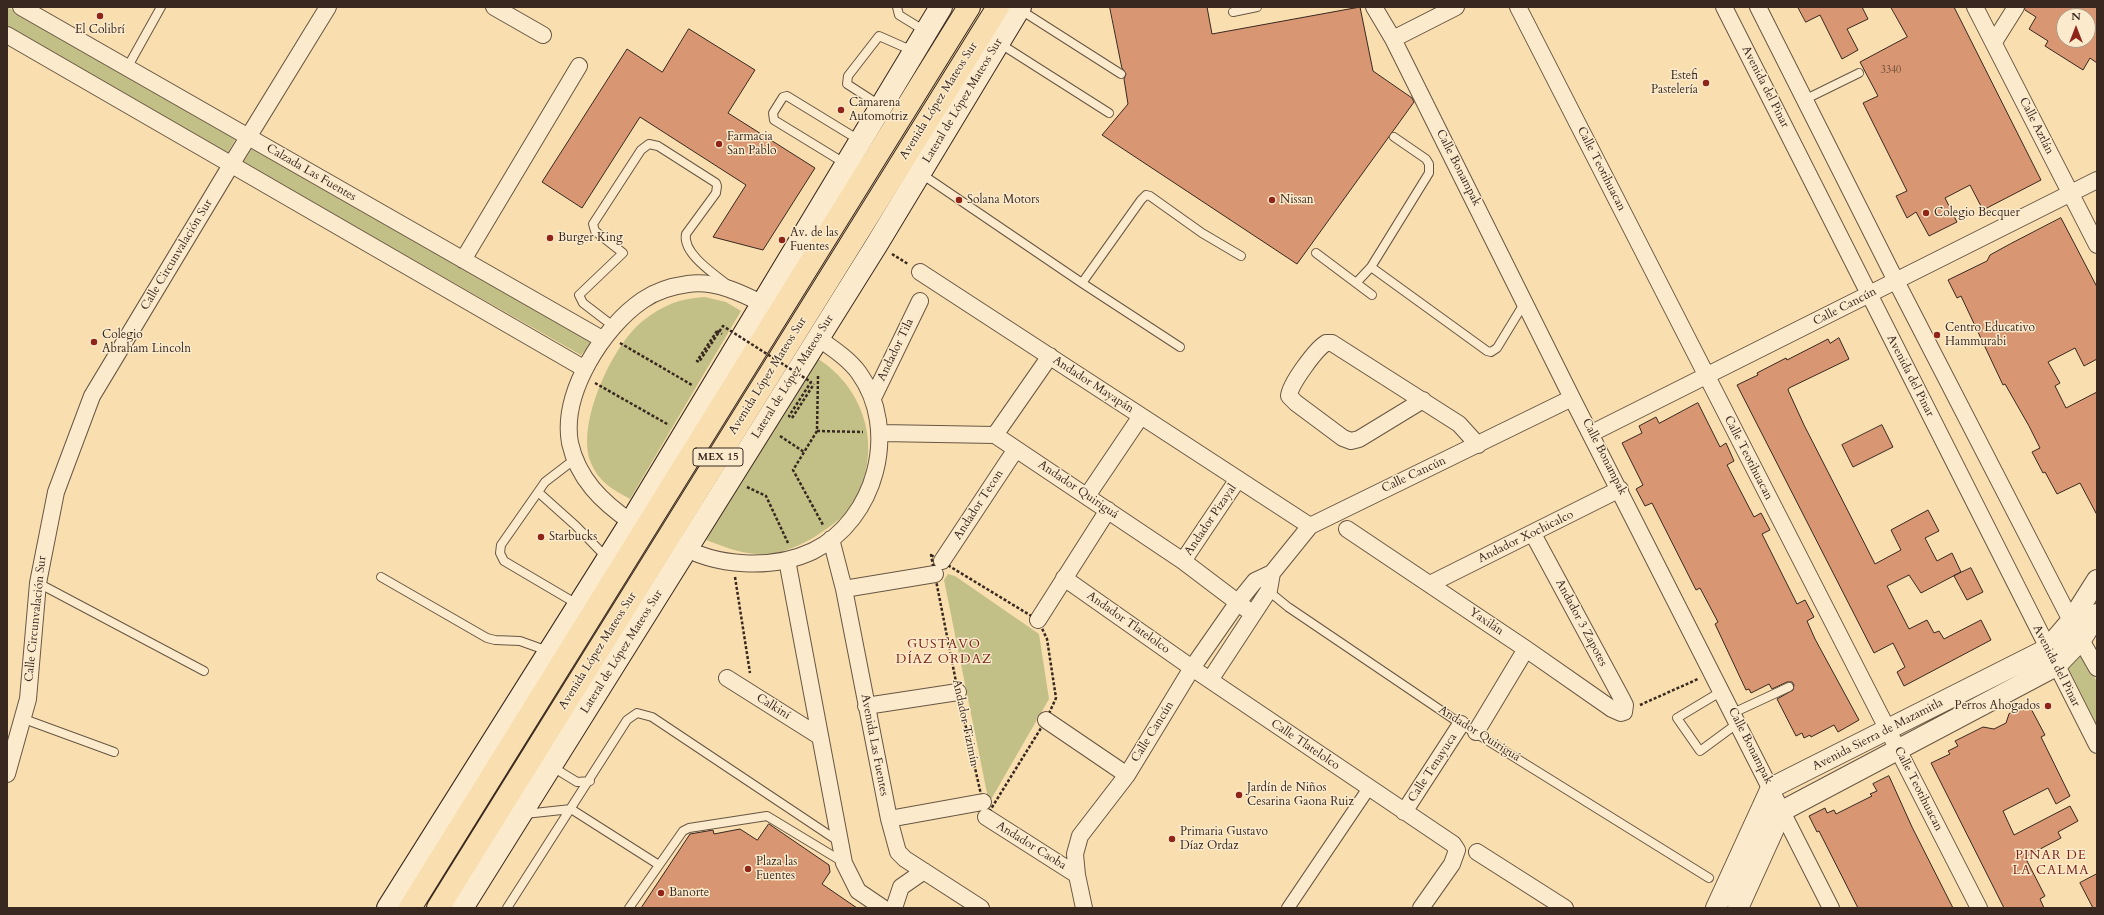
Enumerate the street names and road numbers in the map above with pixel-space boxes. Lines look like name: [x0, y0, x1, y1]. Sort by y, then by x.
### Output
street label: Lateral de López Mateos Sur: [920, 36, 1006, 166]
street label: Avenida López Mateos Sur: [897, 40, 981, 162]
street label: Avenida del Pinar: [1738, 44, 1792, 130]
street label: Calle Aztlán: [2016, 95, 2056, 157]
street label: Calle Teotihuacan: [1574, 124, 1628, 214]
street label: Calle Bonampak: [1433, 127, 1483, 209]
street label: Calzada Las Fuentes: [263, 141, 359, 205]
street label: Calle Circunvalación Sur: [138, 197, 216, 313]
street label: Calle Cancún: [1811, 285, 1879, 329]
street label: Lateral de López Mateos Sur: [749, 312, 837, 442]
street label: Avenida López Mateos Sur: [726, 315, 810, 437]
street label: Andador Tila: [875, 316, 917, 384]
street label: Avenida del Pinar: [1883, 333, 1937, 419]
street label: Andador Mayapán: [1050, 353, 1136, 417]
street label: Calle Teotihuacan: [1721, 413, 1775, 503]
street label: Calle Bonampak: [1579, 416, 1629, 498]
road number: MEX 15: [693, 448, 743, 466]
street label: Calle Cancún: [1380, 454, 1448, 496]
street label: Andador Quiriguá: [1035, 458, 1121, 522]
street label: Andador Tecon: [951, 467, 1007, 543]
street label: Andador Pizayal: [1182, 482, 1240, 558]
street label: Andador Xochicalco: [1476, 508, 1576, 566]
street label: Calle Circunvalación Sur: [22, 555, 50, 683]
street label: Andador 3 Zapotes: [1552, 577, 1610, 669]
street label: Lateral de López Mateos Sur: [578, 587, 666, 717]
street label: Andador Tlatelolco: [1084, 589, 1172, 657]
street label: Avenida López Mateos Sur: [556, 590, 640, 712]
street label: Yaxilán: [1466, 605, 1506, 639]
street label: Avenida del Pinar: [2029, 623, 2083, 709]
street label: Andador Tizimín: [949, 678, 981, 768]
street label: Calkiní: [753, 691, 793, 723]
street label: Avenida Las Fuentes: [857, 693, 891, 797]
street label: Avenida Sierra de Mazamitla: [1810, 696, 1946, 774]
street label: Calle Cancún: [1129, 699, 1177, 765]
street label: Andador Quiriguá: [1435, 703, 1523, 765]
street label: Calle Bonampak: [1725, 705, 1775, 787]
street label: Calle Tlatelolco: [1268, 717, 1342, 773]
street label: Calle Tenayuca: [1405, 731, 1461, 805]
street label: Calle Teotihuacan: [1891, 744, 1945, 834]
street label: Andador Caoba: [993, 819, 1069, 873]

